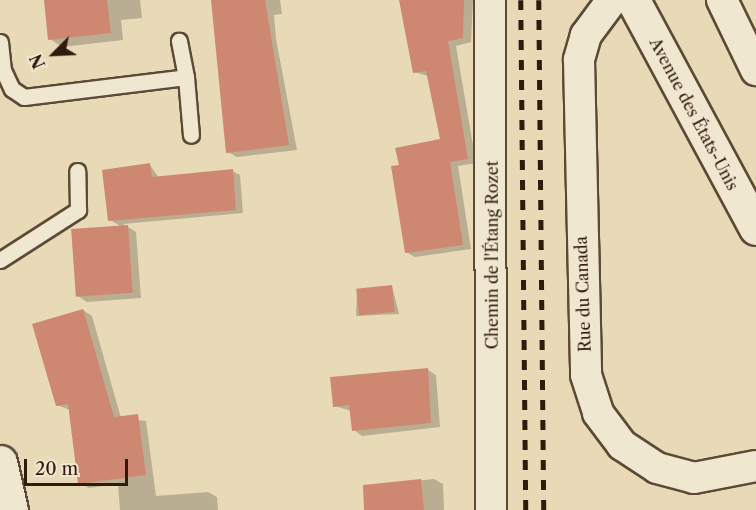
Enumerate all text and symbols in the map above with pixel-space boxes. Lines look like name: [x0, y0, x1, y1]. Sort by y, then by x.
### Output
north arrow: [24, 24, 84, 84]
street label: Avenue des États-Unis: [646, 34, 742, 194]
text: N: [26, 51, 50, 72]
street label: Chemin de l'Étang Rozet: [482, 161, 502, 349]
street label: Rue du Canada: [571, 236, 595, 352]
scale bar: [27, 447, 130, 485]
text: 20 m: [35, 458, 78, 480]

